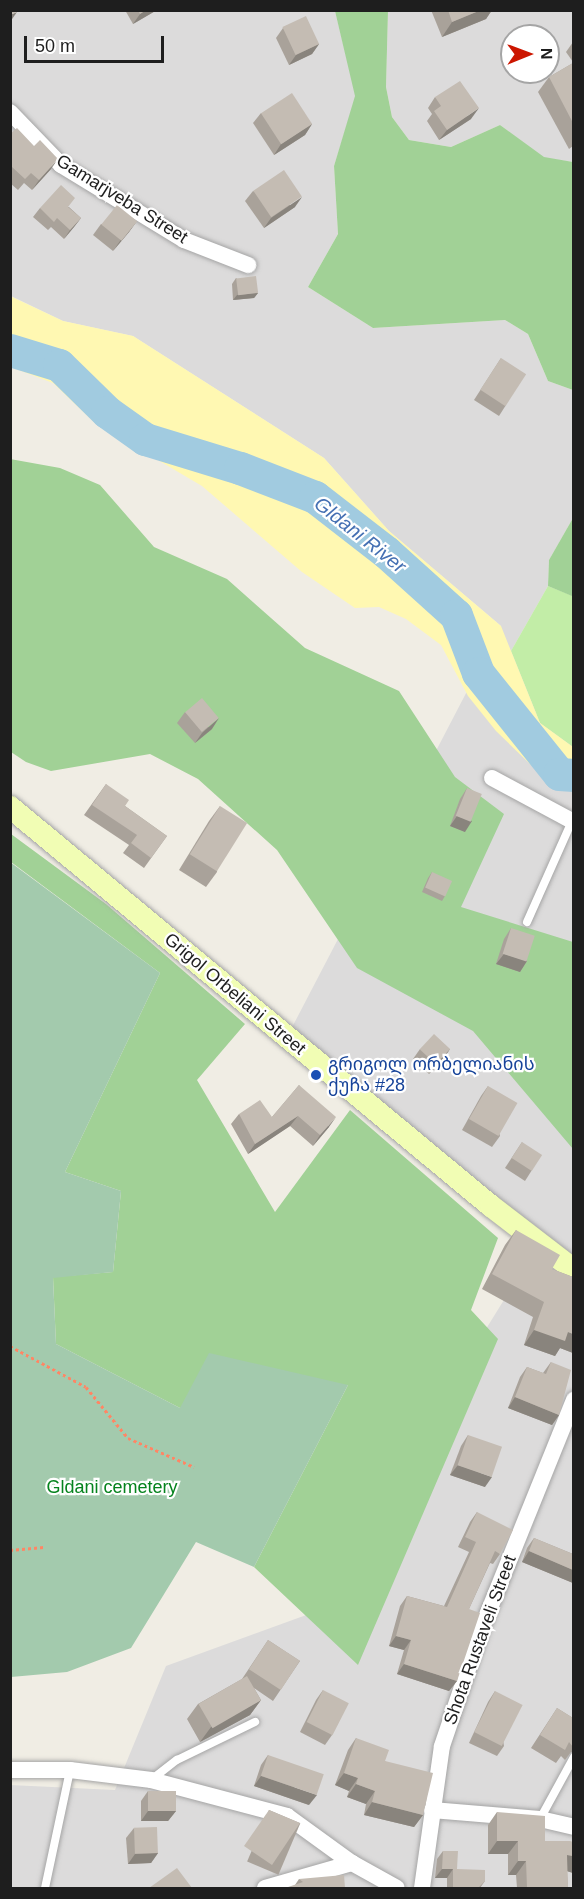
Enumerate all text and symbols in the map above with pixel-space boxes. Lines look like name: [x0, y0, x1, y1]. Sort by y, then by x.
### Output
scale bar: [27, 24, 166, 62]
north arrow: [500, 24, 560, 84]
text: 50 m: [35, 36, 75, 56]
text: N: [538, 48, 555, 60]
street label: Gamarjveba Street: [52, 150, 192, 248]
water label: Gldani River: [309, 492, 411, 578]
street label: Grigol Orbeliani Street: [160, 928, 310, 1060]
place label: გრიგოლ ორბელიანის ქუჩა #28: [328, 1054, 535, 1096]
marker: გრიგოლ ორბელიანის ქუჩა #28: [309, 1068, 323, 1082]
park label: Gldani cemetery: [46, 1476, 178, 1498]
street label: Shota Rustaveli Street: [439, 1552, 521, 1728]

